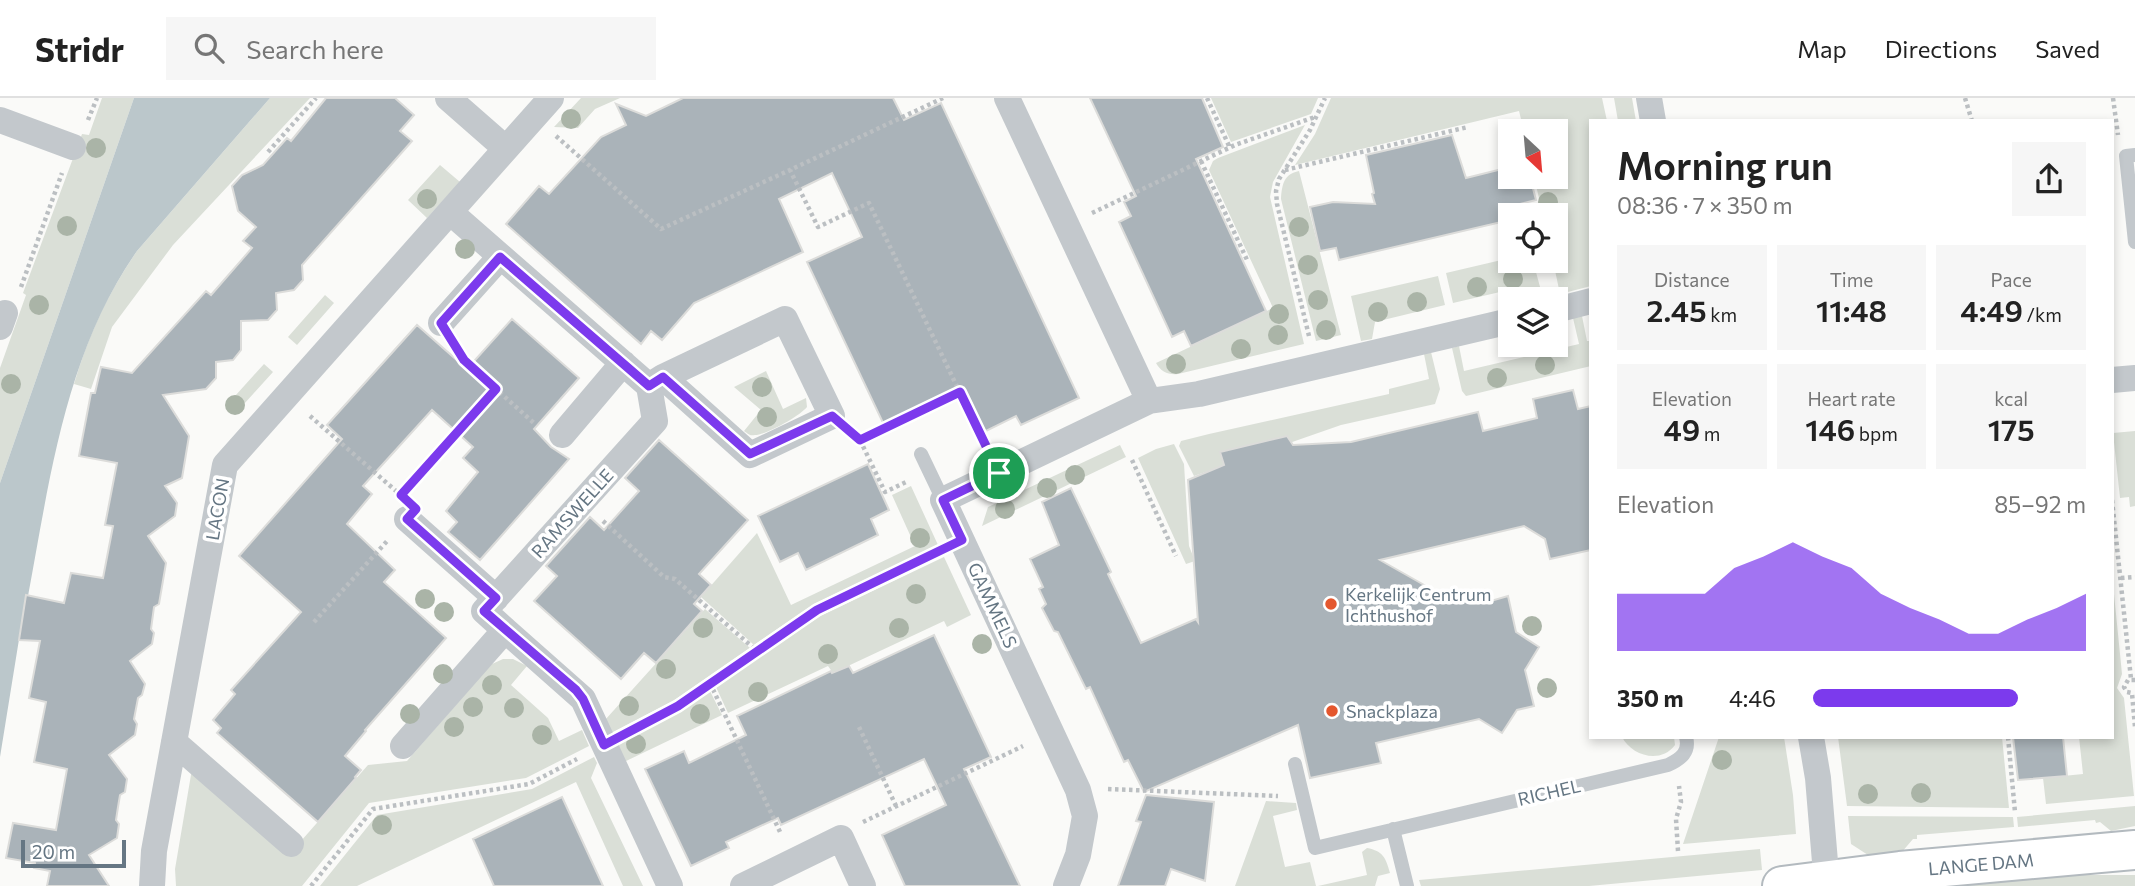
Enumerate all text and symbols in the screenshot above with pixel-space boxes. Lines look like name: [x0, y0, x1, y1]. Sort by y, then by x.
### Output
search box: [166, 17, 656, 80]
text: Stridr: [35, 28, 124, 69]
icon: search: [190, 29, 228, 67]
text: Search here: [246, 33, 384, 64]
text: Map: [1797, 34, 1847, 63]
text: Directions: [1885, 34, 1997, 63]
text: Saved: [2035, 34, 2100, 63]
north arrow: [1498, 119, 1568, 189]
map controls: [1498, 119, 1568, 357]
text: Morning run: [1617, 141, 1833, 188]
button: share: [2012, 142, 2086, 216]
text: 08:36 · 7 × 350 m: [1617, 191, 1793, 219]
button: locate: [1498, 203, 1568, 273]
text: Distance: [1654, 268, 1730, 291]
text: Time: [1830, 268, 1873, 291]
text: Pace: [1991, 268, 2032, 291]
button: layers: [1498, 287, 1568, 357]
text: 2.45: [1647, 291, 1707, 328]
text: 11:48: [1816, 291, 1887, 328]
text: 4:49: [1960, 291, 2023, 328]
text: km: [1707, 303, 1737, 326]
text: /km: [2023, 303, 2062, 326]
text: Elevation: [1652, 387, 1732, 410]
text: Heart rate: [1807, 387, 1896, 410]
text: kcal: [1994, 387, 2028, 410]
text: 49: [1663, 410, 1700, 447]
text: 146: [1805, 410, 1855, 447]
text: 175: [1988, 410, 2035, 447]
text: m: [1700, 422, 1720, 445]
text: bpm: [1855, 422, 1898, 445]
pin: [969, 443, 1029, 503]
icon: arrive: [980, 454, 1018, 492]
street label: RAMSWELLE: [526, 464, 618, 562]
street label: LACON: [201, 476, 233, 542]
text: Elevation: [1617, 490, 1714, 518]
text: 85–92 m: [1994, 490, 2086, 518]
street label: GAMMELS: [964, 559, 1022, 651]
place label: Kerkelijk Centrum Ichthushof: [1345, 583, 1491, 626]
marker: Kerkelijk Centrum Ichthushof: [1323, 596, 1339, 612]
text: 350 m: [1617, 684, 1684, 712]
text: 4:46: [1729, 684, 1776, 712]
place label: Snackplaza: [1346, 700, 1438, 722]
marker: Snackplaza: [1324, 703, 1340, 719]
street label: RICHEL: [1515, 774, 1583, 810]
scale bar: [21, 837, 126, 869]
text: 20 m: [32, 840, 75, 863]
street label: LANGE DAM: [1927, 848, 2035, 880]

